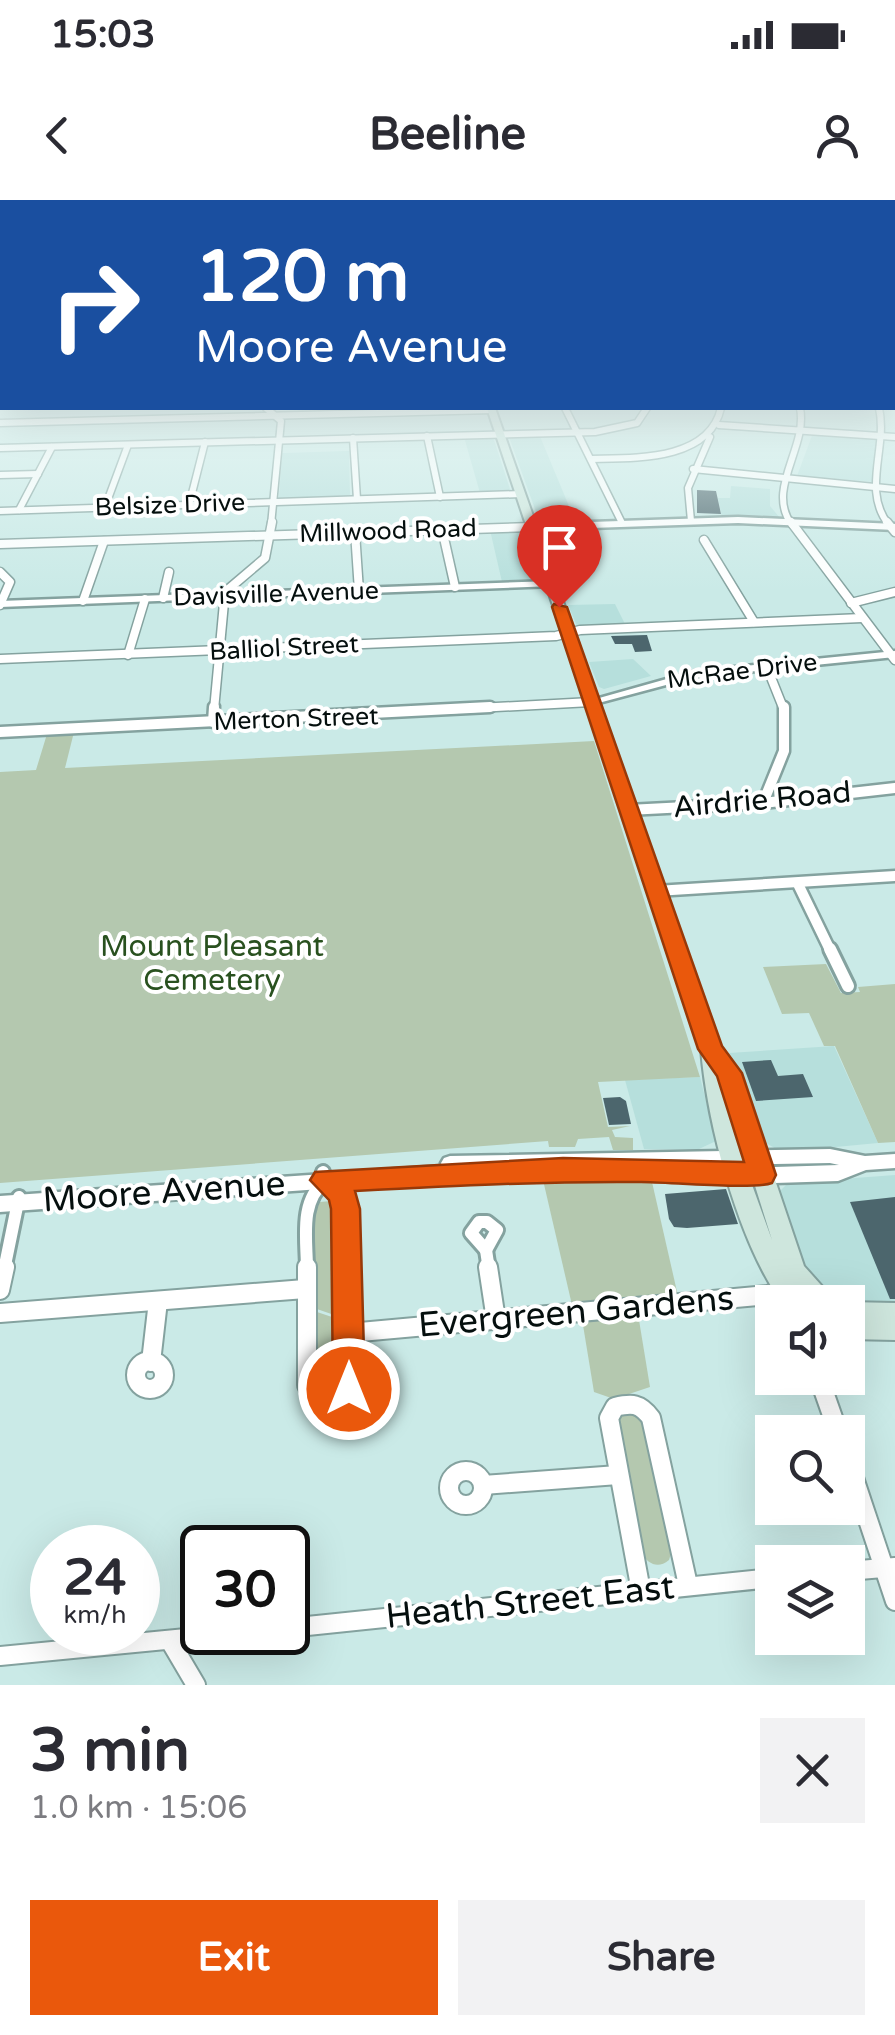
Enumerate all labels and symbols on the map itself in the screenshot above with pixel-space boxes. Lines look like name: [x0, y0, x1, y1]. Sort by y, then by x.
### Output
street label: Belsize Drive: [94, 487, 246, 523]
pin: [517, 505, 602, 608]
street label: Millwood Road: [299, 513, 477, 549]
street label: Davisville Avenue: [173, 575, 379, 613]
street label: Balliol Street: [209, 629, 360, 667]
street label: McRae Drive: [665, 647, 819, 695]
street label: Merton Street: [213, 701, 380, 737]
street label: Airdrie Road: [671, 774, 853, 826]
park label: Mount Pleasant Cemetery: [100, 928, 324, 999]
street label: Moore Avenue: [41, 1163, 287, 1221]
street label: Evergreen Gardens: [416, 1277, 736, 1347]
position arrow: [297, 1337, 401, 1441]
speed limit sign: 30: [180, 1525, 310, 1655]
street label: Heath Street East: [384, 1566, 676, 1638]

